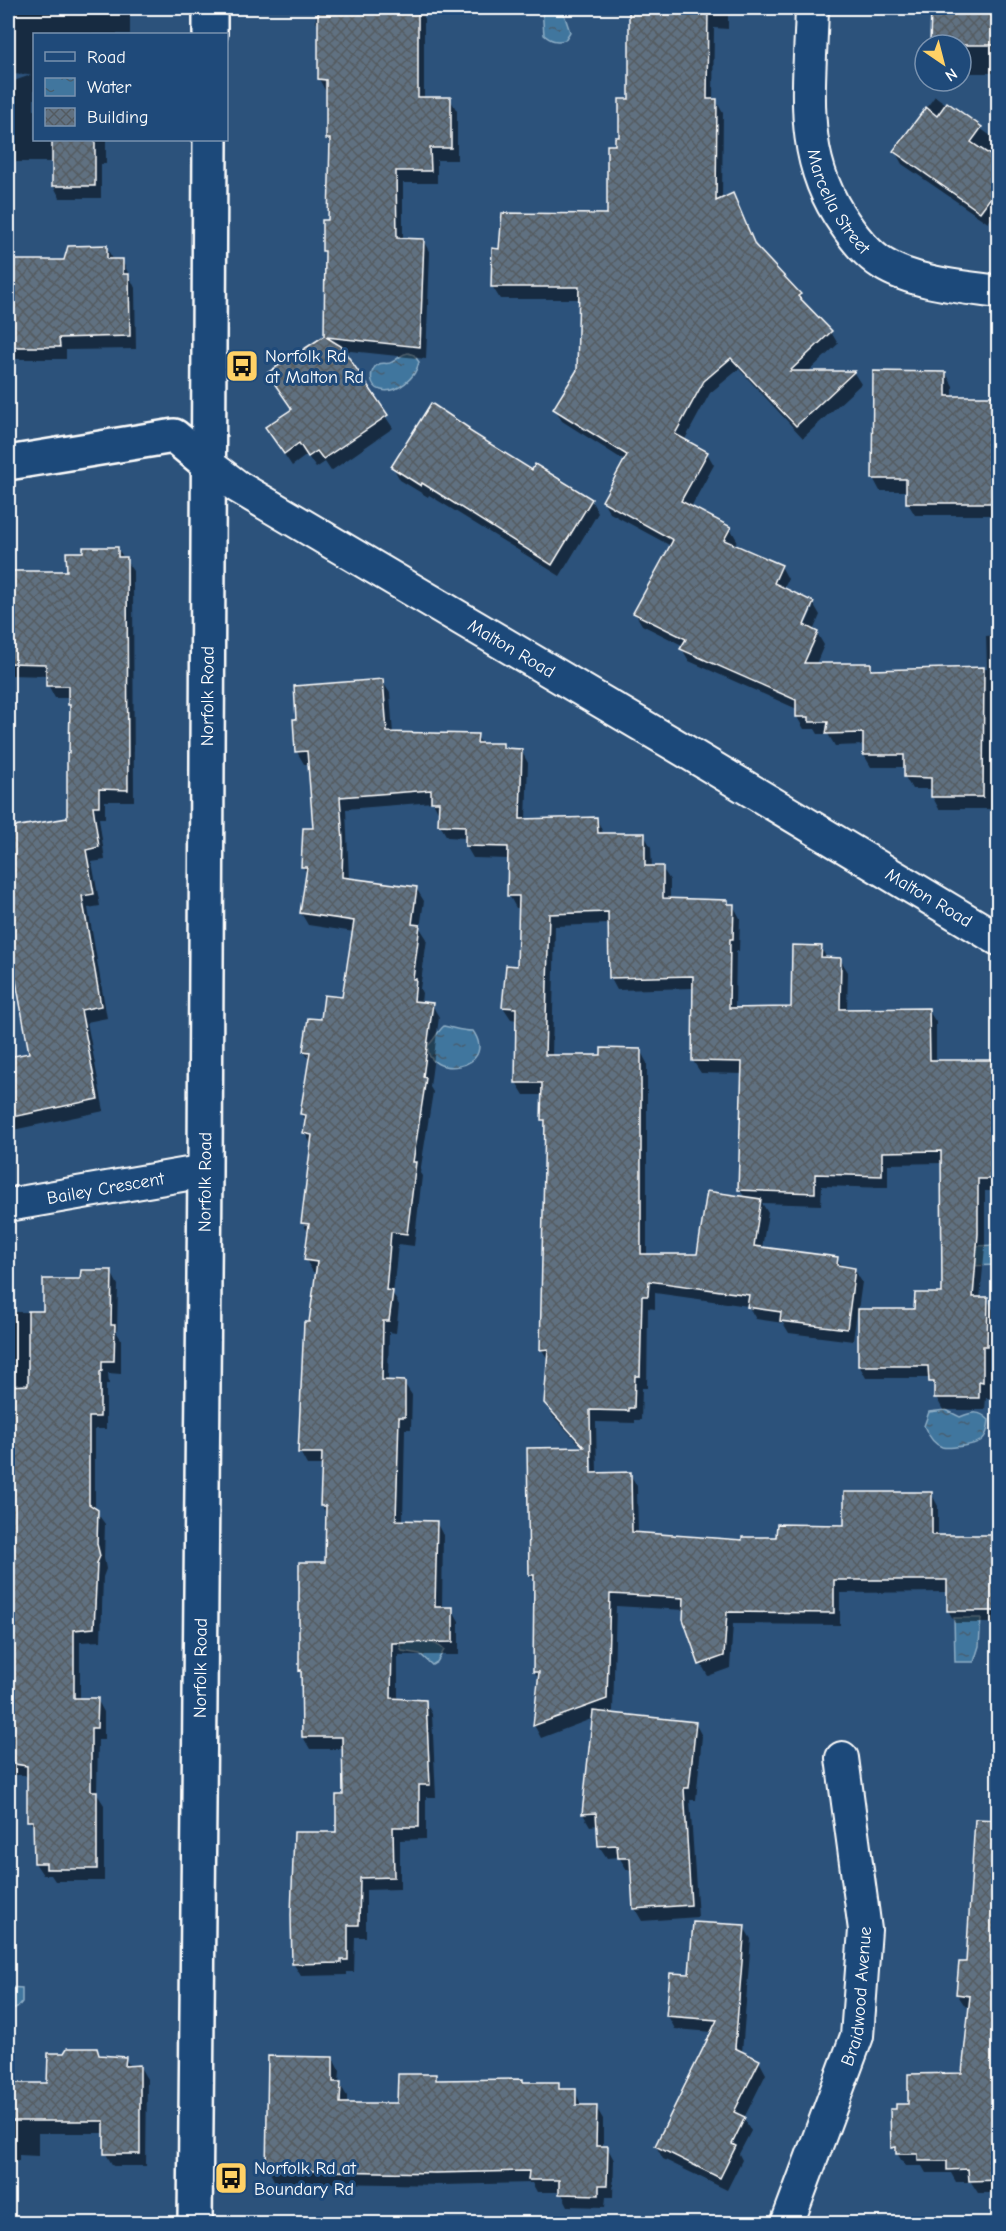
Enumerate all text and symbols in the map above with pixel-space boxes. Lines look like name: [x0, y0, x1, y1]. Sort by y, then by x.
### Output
legend: [33, 33, 228, 141]
north arrow: [913, 33, 973, 93]
text: Road: [87, 47, 126, 68]
text: N: [942, 64, 960, 85]
text: Water: [87, 77, 132, 98]
text: Building: [87, 107, 149, 128]
street label: Marcella Street: [803, 147, 875, 259]
place label: Norfolk Rd at Malton Rd: [265, 346, 364, 388]
bus stop icon: Norfolk Rd at Malton Rd: [224, 348, 260, 384]
street label: Malton Road: [464, 615, 559, 682]
street label: Norfolk Road: [197, 646, 218, 746]
street label: Malton Road: [882, 863, 976, 932]
street label: Norfolk Road: [194, 1132, 216, 1232]
street label: Bailey Crescent: [45, 1168, 167, 1209]
street label: Norfolk Road: [189, 1618, 211, 1718]
street label: Braidwood Avenue: [836, 1926, 876, 2069]
place label: Norfolk Rd at Boundary Rd: [254, 2158, 357, 2200]
bus stop icon: Norfolk Rd at Boundary Rd: [213, 2160, 249, 2196]

